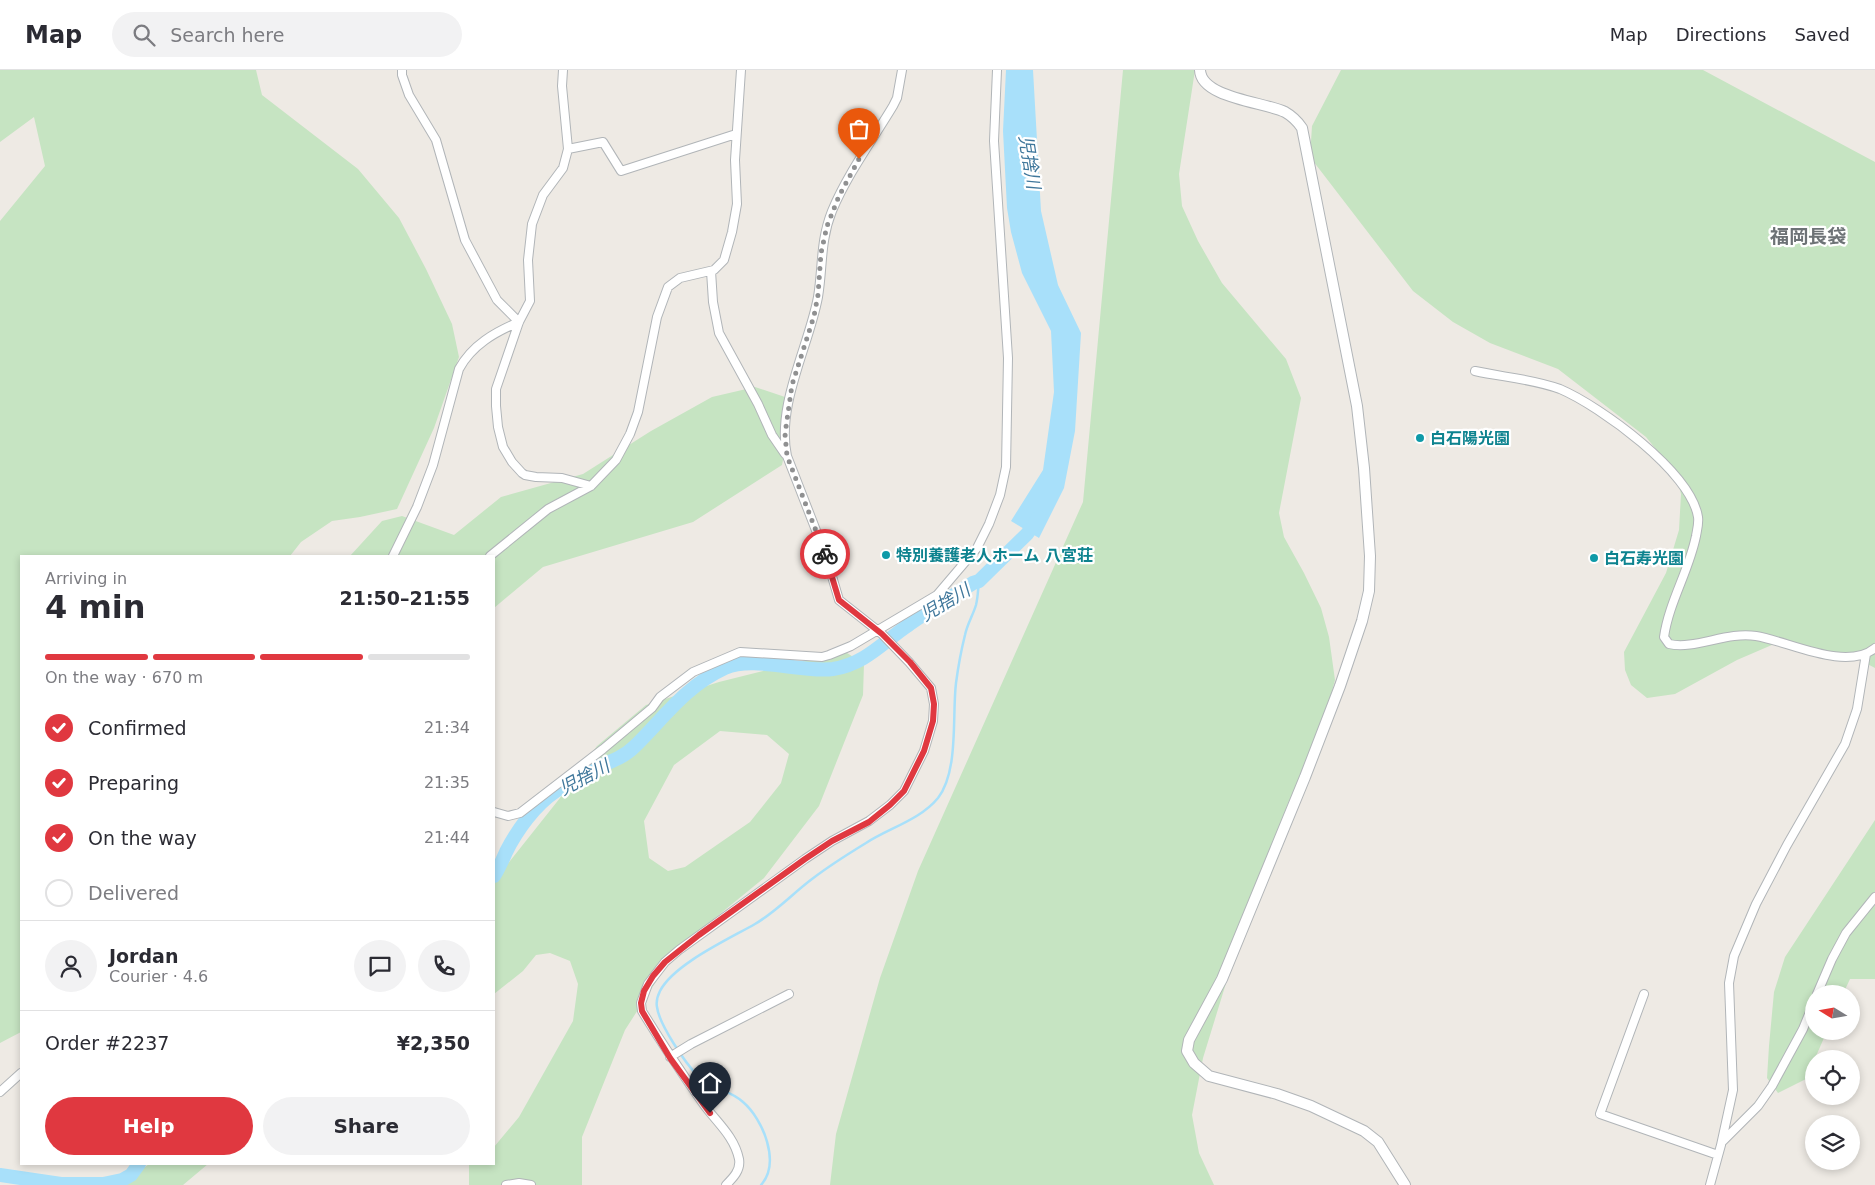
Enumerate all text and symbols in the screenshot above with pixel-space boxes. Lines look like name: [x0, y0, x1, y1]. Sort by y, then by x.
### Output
search box: [112, 12, 462, 57]
text: Map: [25, 21, 82, 49]
icon: search: [130, 21, 158, 49]
text: Search here: [170, 24, 284, 46]
text: Map: [1610, 24, 1648, 45]
text: Directions: [1676, 24, 1766, 45]
text: Saved: [1794, 24, 1850, 45]
pin: [838, 108, 880, 159]
icon: bag: [845, 115, 873, 143]
water label: 児捨川: [1015, 134, 1045, 192]
district label: 福岡長袋: [1770, 225, 1846, 247]
place label: 白石陽光園: [1430, 429, 1510, 448]
marker: 白石陽光園: [1414, 432, 1426, 444]
courier: [800, 529, 850, 579]
icon: bike: [811, 540, 839, 568]
place label: 特別養護老人ホーム 八宮荘: [896, 546, 1093, 565]
marker: 特別養護老人ホーム 八宮荘: [880, 549, 892, 561]
place label: 白石寿光園: [1604, 549, 1684, 568]
marker: 白石寿光園: [1588, 552, 1600, 564]
text: Arriving in: [45, 569, 127, 588]
water label: 児捨川: [916, 578, 975, 625]
text: 21:50–21:55: [340, 587, 470, 609]
text: 4 min: [45, 588, 146, 626]
text: On the way · 670 m: [45, 668, 203, 687]
icon: check: [45, 714, 73, 742]
text: Confirmed: [88, 717, 187, 739]
text: 21:34: [424, 718, 470, 737]
water label: 児捨川: [555, 754, 615, 799]
icon: check: [45, 769, 73, 797]
text: Preparing: [88, 772, 179, 794]
text: 21:35: [424, 773, 470, 792]
icon: check: [45, 824, 73, 852]
text: On the way: [88, 827, 197, 849]
text: 21:44: [424, 828, 470, 847]
text: Delivered: [88, 882, 179, 904]
button: person: [45, 940, 97, 992]
button: chat: [354, 940, 406, 992]
button: phone: [418, 940, 470, 992]
text: Jordan: [109, 945, 178, 967]
text: Courier · 4.6: [109, 967, 208, 986]
north arrow: [1805, 985, 1860, 1040]
map controls: [1805, 985, 1860, 1170]
text: Order #2237: [45, 1032, 169, 1054]
text: ¥2,350: [397, 1032, 470, 1054]
button: locate: [1805, 1050, 1860, 1105]
pin: [689, 1062, 731, 1113]
icon: home: [696, 1069, 724, 1097]
button: Help: [45, 1097, 253, 1155]
button: Share: [263, 1097, 470, 1155]
button: layers: [1805, 1115, 1860, 1170]

